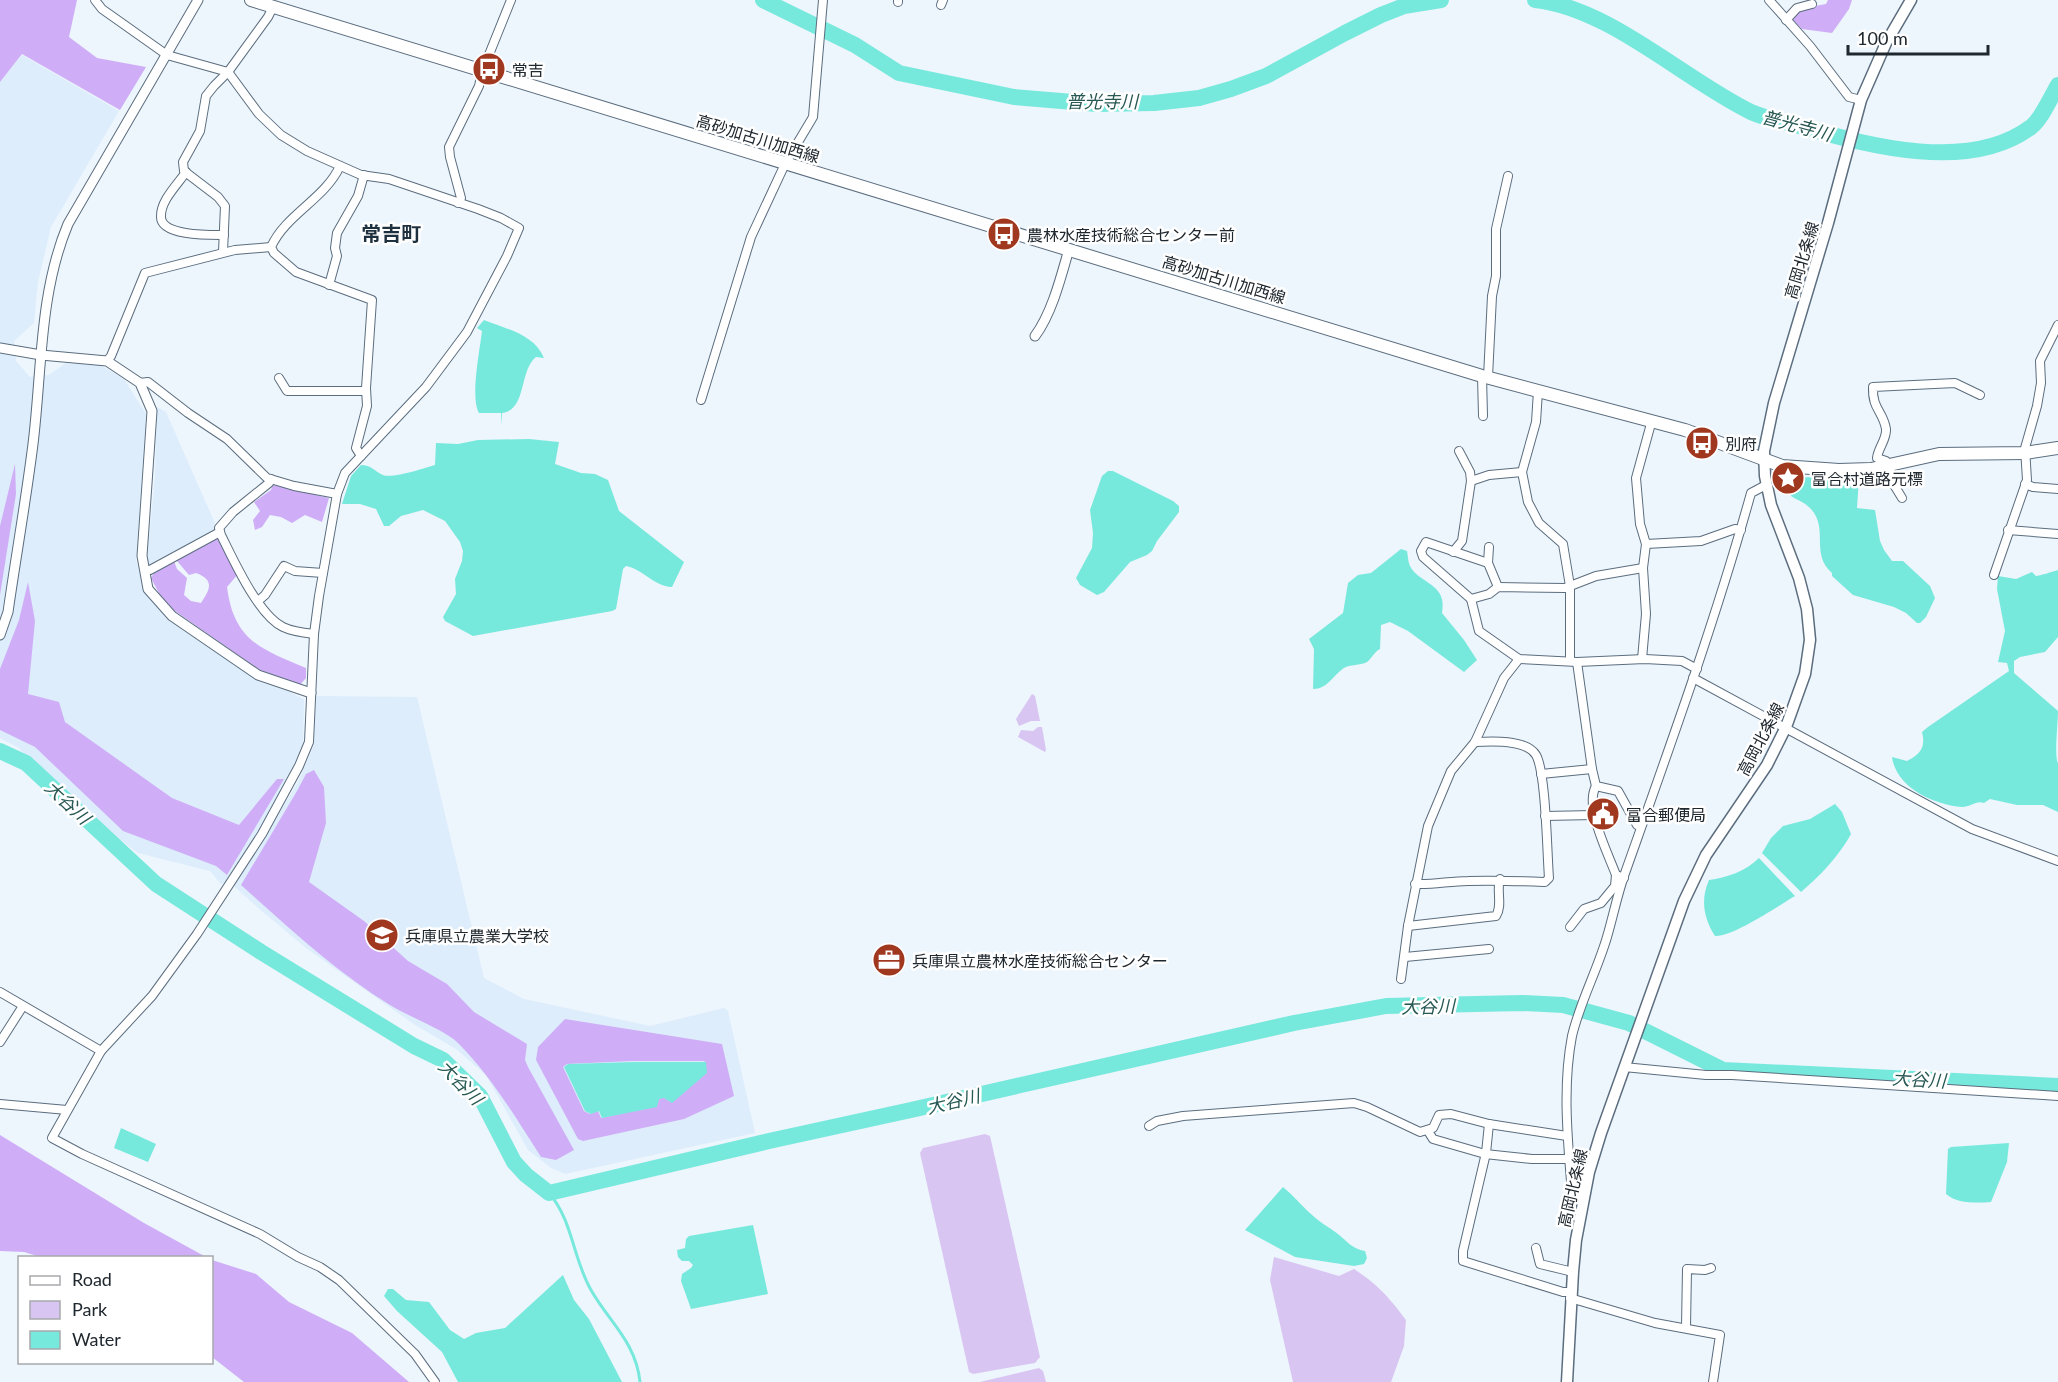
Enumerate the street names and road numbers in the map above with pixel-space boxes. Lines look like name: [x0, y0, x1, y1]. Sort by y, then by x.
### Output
street label: 高砂加古川加西線: [694, 110, 822, 166]
street label: 高岡北条線: [1780, 219, 1822, 301]
street label: 高砂加古川加西線: [1160, 251, 1288, 307]
street label: 高岡北条線: [1733, 699, 1787, 779]
street label: 高岡北条線: [1554, 1147, 1590, 1229]

